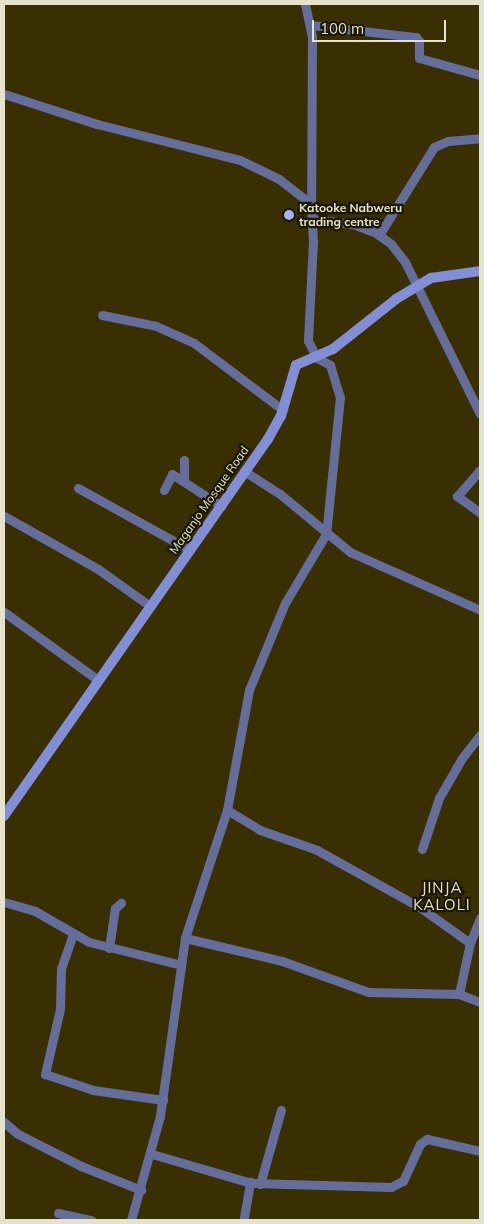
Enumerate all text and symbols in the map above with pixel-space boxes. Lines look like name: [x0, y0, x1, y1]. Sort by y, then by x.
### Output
scale bar: [314, 10, 448, 42]
text: 100 m: [320, 19, 364, 38]
place label: Katooke Nabweru trading centre: [299, 201, 402, 229]
marker: Katooke Nabweru trading centre: [283, 209, 295, 221]
street label: Maganjo Mosque Road: [166, 443, 252, 557]
district label: JINJA KALOLI: [413, 878, 471, 913]

